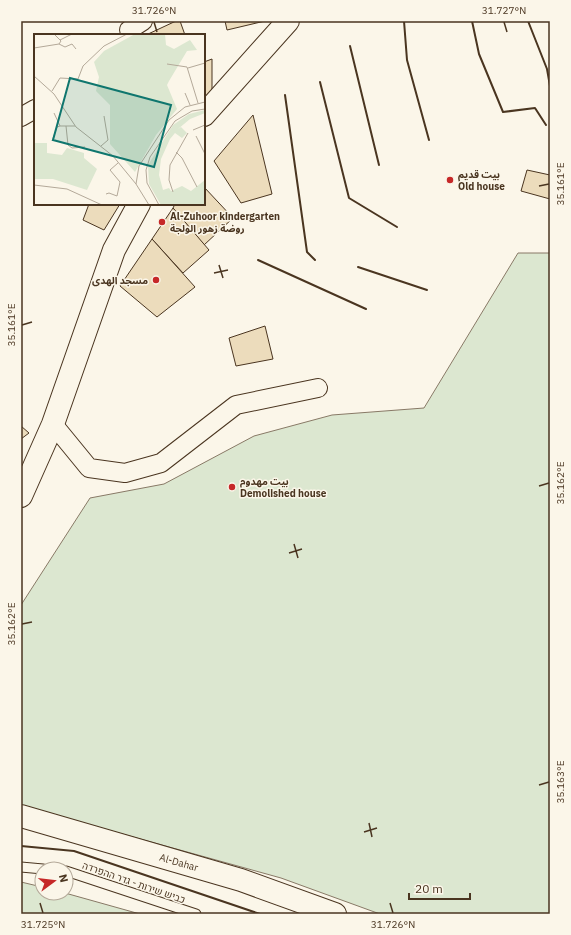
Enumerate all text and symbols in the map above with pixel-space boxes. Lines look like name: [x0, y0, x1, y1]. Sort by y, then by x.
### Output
text: 31.726°N: [132, 4, 176, 17]
text: 31.727°N: [482, 4, 526, 17]
inset map: [34, 34, 205, 205]
text: 35.161°E: [554, 162, 567, 206]
place label: بيت قديم Old house: [458, 168, 505, 193]
marker: بيت قديم Old house: [445, 175, 455, 185]
place label: Al-Zuhoor kindergarten روضة زهور الولجة: [170, 210, 280, 235]
marker: Al-Zuhoor kindergarten روضة زهور الولجة: [157, 217, 167, 227]
place label: مسجد الهدى: [92, 274, 148, 287]
marker: مسجد الهدى: [151, 275, 161, 285]
text: 35.161°E: [5, 303, 18, 347]
text: 35.162°E: [554, 461, 567, 505]
place label: بيت مهدوم Demolished house: [240, 475, 327, 500]
marker: بيت مهدوم Demolished house: [227, 482, 237, 492]
text: 35.162°E: [5, 602, 18, 646]
text: 35.163°E: [554, 760, 567, 804]
street label: Al-Dahar: [158, 851, 200, 874]
street label: כביש שירות - גדר ההפרדה: [81, 859, 187, 906]
north arrow: [34, 861, 74, 901]
text: N: [56, 873, 71, 884]
scale bar: [409, 875, 470, 901]
text: 20 m: [415, 881, 443, 896]
text: 31.725°N: [21, 918, 65, 931]
text: 31.726°N: [371, 918, 415, 931]

